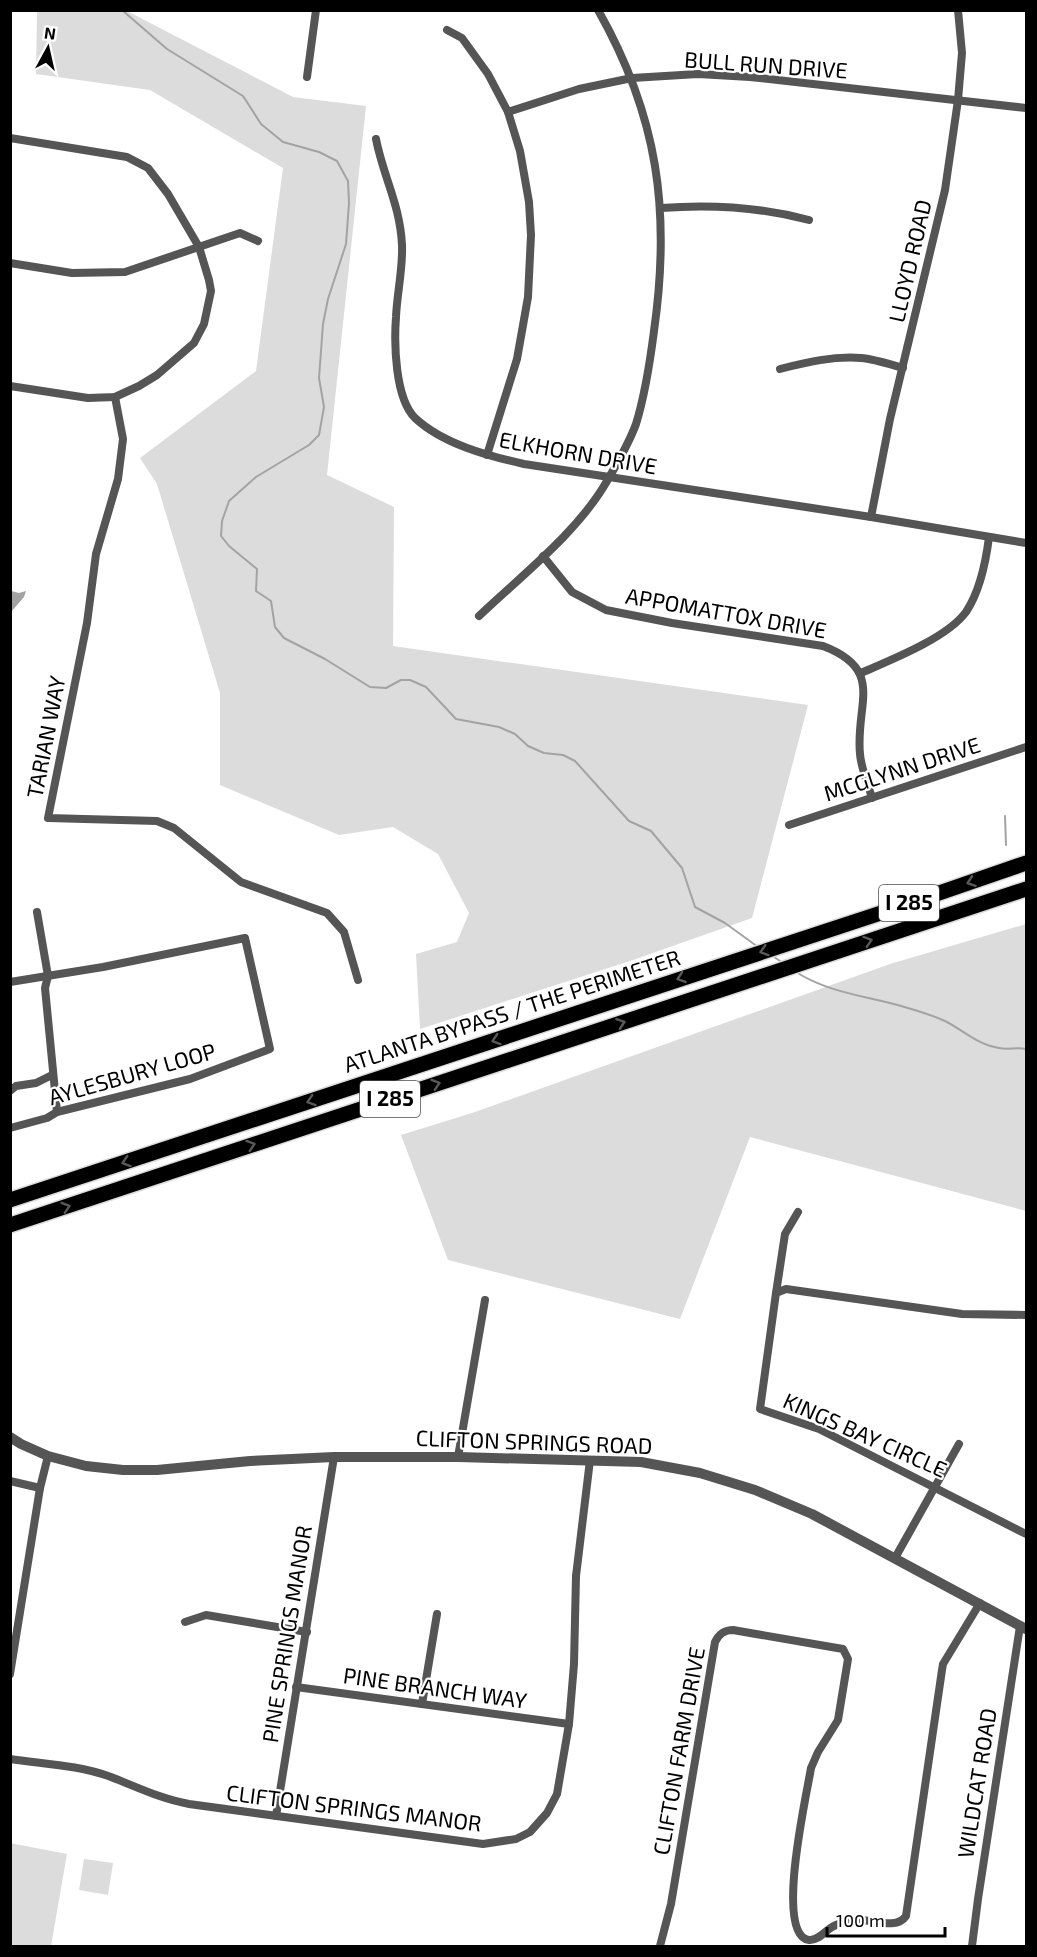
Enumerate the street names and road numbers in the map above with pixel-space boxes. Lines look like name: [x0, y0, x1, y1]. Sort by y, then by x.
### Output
street label: BULL RUN DRIVE: [684, 45, 849, 83]
street label: LLOYD ROAD: [882, 197, 936, 325]
street label: ELKHORN DRIVE: [497, 425, 659, 479]
street label: APPOMATTOX DRIVE: [624, 582, 829, 642]
street label: TARIAN WAY: [20, 673, 70, 800]
street label: MCGLYNN DRIVE: [820, 731, 983, 806]
road number: I 285: [879, 885, 939, 921]
street label: ATLANTA BYPASS / THE PERIMETER: [340, 943, 683, 1077]
street label: AYLESBURY LOOP: [45, 1037, 218, 1109]
road number: I 285: [360, 1081, 420, 1117]
street label: KINGS BAY CIRCLE: [780, 1386, 951, 1482]
street label: CLIFTON SPRINGS ROAD: [415, 1424, 653, 1458]
street label: PINE SPRINGS MANOR: [256, 1523, 316, 1744]
street label: CLIFTON FARM DRIVE: [647, 1645, 709, 1857]
street label: PINE BRANCH WAY: [342, 1661, 529, 1713]
street label: WILDCAT ROAD: [951, 1706, 1001, 1860]
street label: CLIFTON SPRINGS MANOR: [225, 1778, 483, 1836]

